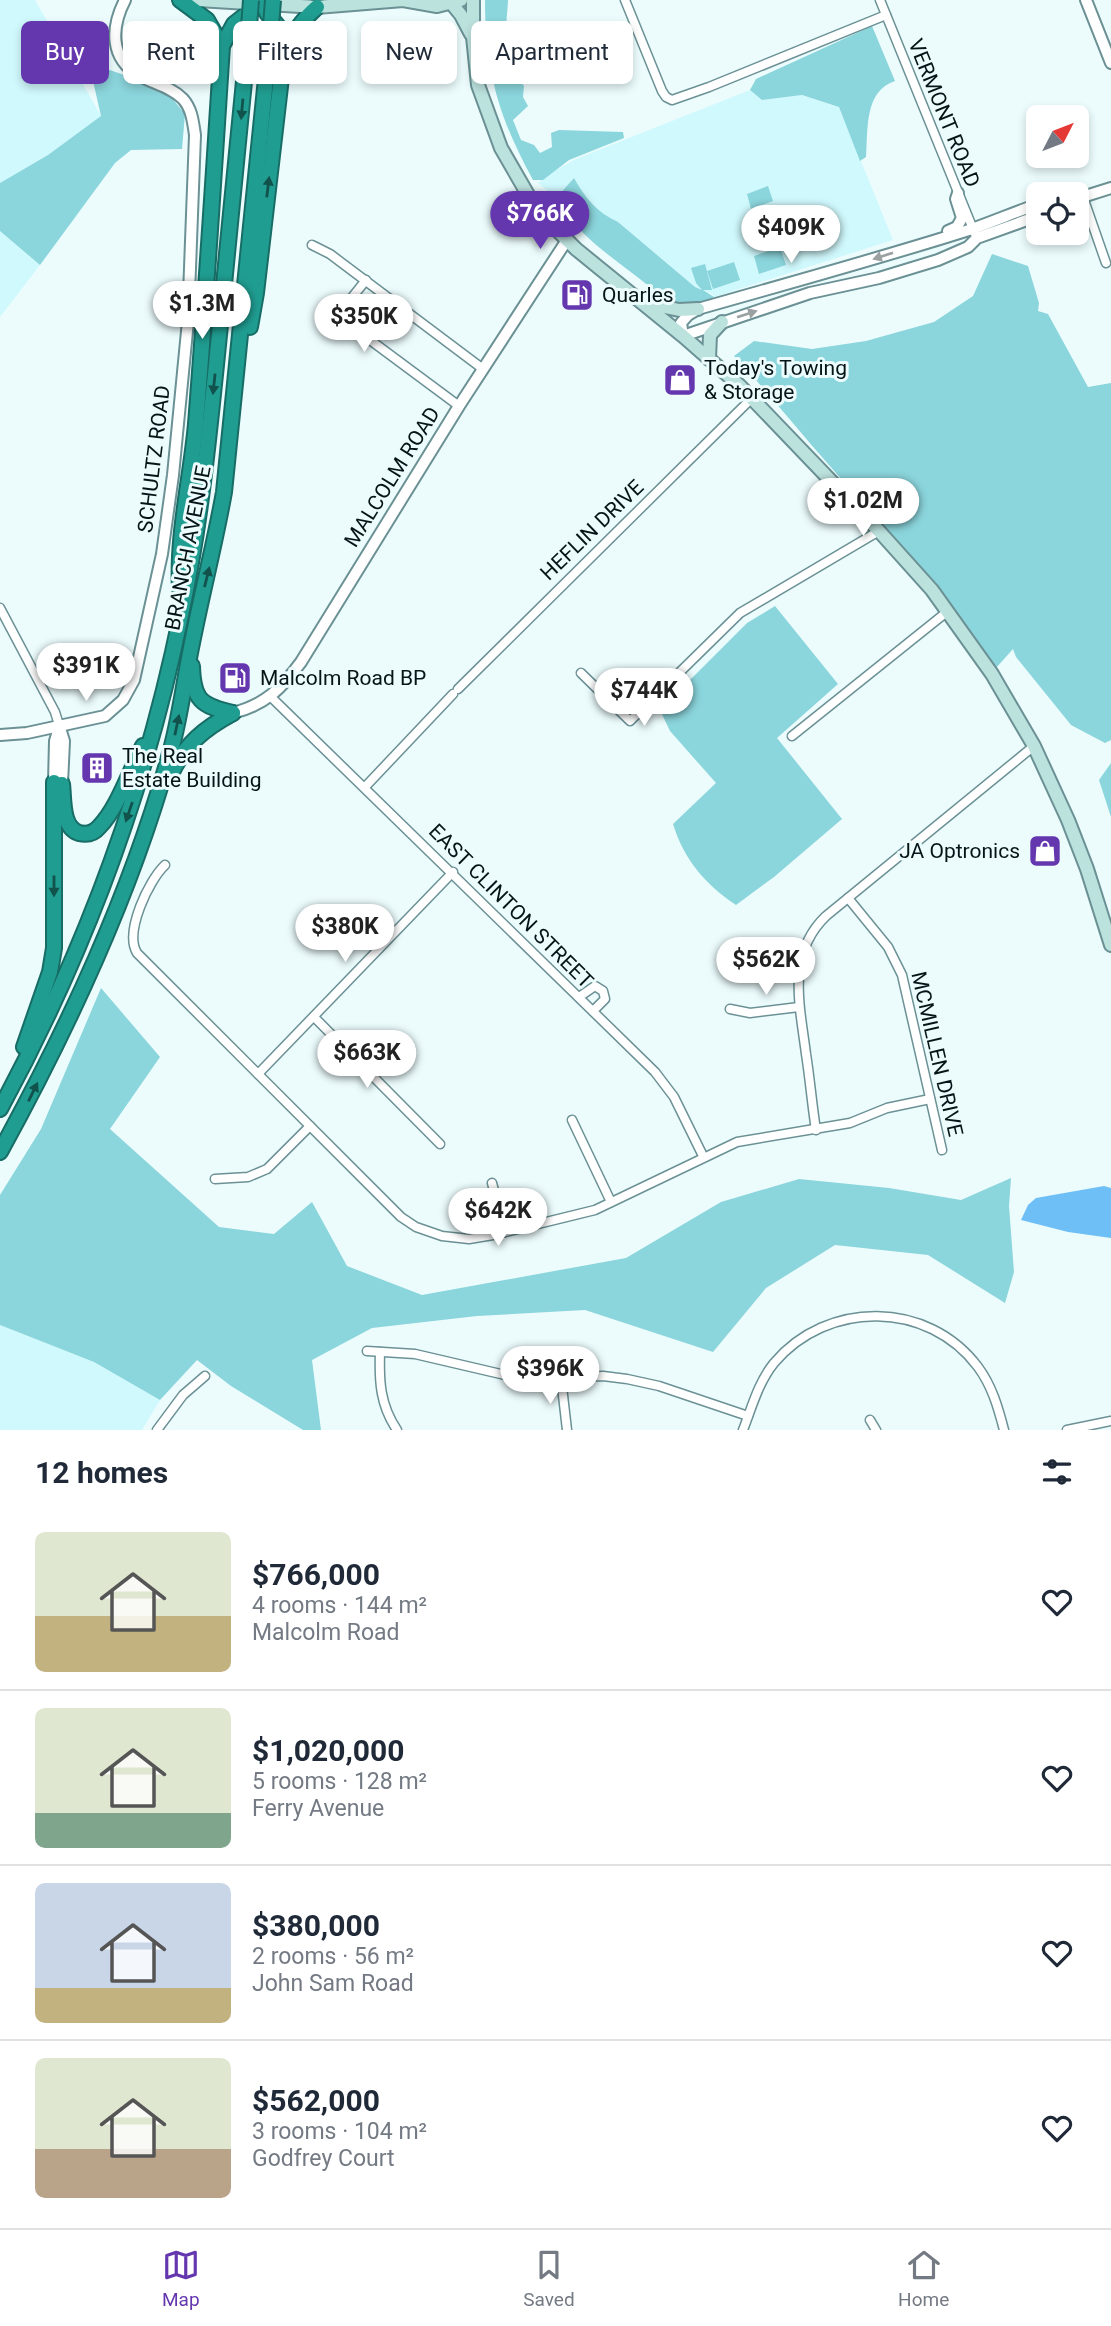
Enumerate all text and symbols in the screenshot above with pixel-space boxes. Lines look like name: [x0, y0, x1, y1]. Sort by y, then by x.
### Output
chip: Buy: [21, 21, 109, 84]
chip: Rent: [123, 21, 219, 84]
chip: Filters: [233, 21, 347, 84]
chip: New: [361, 21, 457, 84]
chip: Apartment: [471, 21, 633, 84]
street label: VERMONT ROAD: [903, 35, 985, 191]
one-way arrow: [236, 98, 247, 120]
north arrow: [1026, 105, 1088, 168]
map controls: [1026, 105, 1089, 245]
one-way arrow: [263, 176, 274, 198]
button: locate: [1026, 182, 1089, 245]
pin: $766K: [491, 191, 589, 251]
text: $766K: [506, 200, 574, 227]
pin: $409K: [742, 205, 840, 265]
text: $409K: [757, 214, 825, 241]
one-way arrow: [872, 251, 893, 262]
fuel station icon: Quarles: [558, 276, 596, 314]
pin: $1.3M: [153, 282, 251, 341]
place label: Quarles: [602, 283, 674, 307]
text: $1.3M: [169, 290, 235, 317]
pin: $350K: [315, 294, 413, 354]
text: $350K: [330, 303, 398, 330]
one-way arrow: [737, 309, 758, 319]
place label: Today's Towing & Storage: [704, 356, 847, 404]
shop icon: Today's Towing & Storage: [661, 361, 699, 399]
one-way arrow: [208, 373, 219, 395]
street label: SCHULTZ ROAD: [133, 384, 175, 534]
street label: MALCOLM ROAD: [339, 403, 445, 551]
street label: BRANCH AVENUE: [160, 464, 216, 632]
street label: HEFLIN DRIVE: [536, 475, 648, 585]
pin: $1.02M: [806, 478, 920, 538]
text: $1.02M: [823, 487, 903, 514]
one-way arrow: [202, 566, 213, 588]
pin: $391K: [37, 644, 135, 703]
text: $391K: [52, 652, 120, 679]
fuel station icon: Malcolm Road BP: [216, 659, 254, 697]
place label: Malcolm Road BP: [260, 666, 426, 690]
pin: $744K: [595, 668, 693, 728]
text: $744K: [610, 677, 678, 704]
one-way arrow: [171, 714, 182, 736]
place label: The Real Estate Building: [122, 744, 262, 792]
building icon: The Real Estate Building: [78, 749, 116, 787]
one-way arrow: [123, 801, 134, 822]
street label: EAST CLINTON STREET: [424, 819, 598, 993]
shop icon: JA Optronics: [1026, 832, 1064, 870]
place label: JA Optronics: [899, 839, 1020, 863]
one-way arrow: [48, 875, 60, 897]
pin: $380K: [296, 904, 394, 964]
text: $380K: [311, 913, 379, 940]
pin: $562K: [717, 937, 815, 997]
text: $562K: [732, 946, 800, 973]
street label: MCMILLEN DRIVE: [906, 969, 968, 1139]
pin: $663K: [318, 1030, 416, 1090]
text: $663K: [333, 1039, 401, 1066]
one-way arrow: [27, 1082, 38, 1102]
pin: $642K: [449, 1188, 547, 1248]
text: $642K: [464, 1197, 532, 1224]
pin: $396K: [501, 1346, 599, 1406]
text: $396K: [516, 1355, 584, 1382]
icon: filters: [1038, 1453, 1076, 1491]
text: 12 homes: [35, 1455, 168, 1490]
text: $766,000: [252, 1557, 380, 1592]
icon: home: [91, 1560, 175, 1644]
icon: heart: [1038, 1583, 1076, 1621]
text: 4 rooms · 144 m²: [252, 1592, 427, 1619]
text: Malcolm Road: [252, 1619, 400, 1646]
text: $1,020,000: [252, 1733, 404, 1768]
icon: home: [91, 1736, 175, 1820]
icon: heart: [1038, 1759, 1076, 1797]
text: 5 rooms · 128 m²: [252, 1768, 427, 1795]
text: Ferry Avenue: [252, 1795, 384, 1822]
text: $380,000: [252, 1908, 380, 1943]
icon: home: [91, 1911, 175, 1995]
icon: heart: [1038, 1934, 1076, 1972]
text: 2 rooms · 56 m²: [252, 1943, 414, 1970]
text: John Sam Road: [252, 1970, 414, 1997]
text: $562,000: [252, 2083, 380, 2118]
icon: home: [91, 2086, 175, 2170]
icon: heart: [1038, 2109, 1076, 2147]
text: 3 rooms · 104 m²: [252, 2118, 427, 2145]
text: Godfrey Court: [252, 2145, 395, 2172]
tab: Map: [162, 2246, 200, 2311]
tab: Saved: [523, 2246, 575, 2311]
tab: Home: [898, 2246, 949, 2311]

